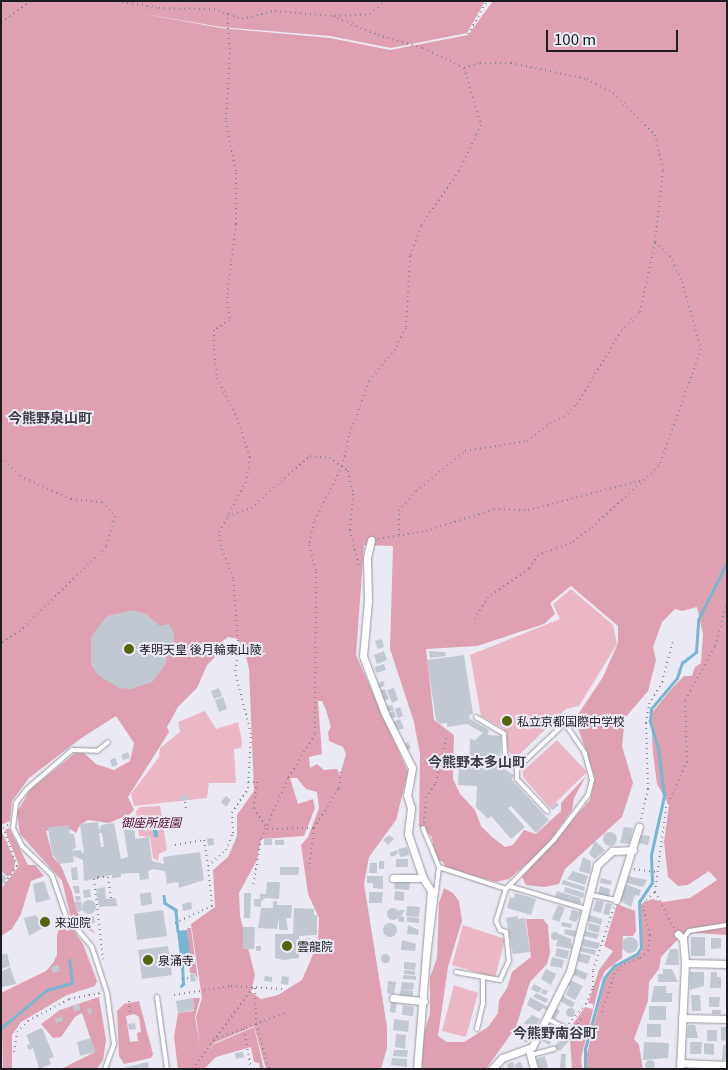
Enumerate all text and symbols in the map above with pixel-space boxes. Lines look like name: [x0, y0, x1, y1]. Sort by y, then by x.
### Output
scale bar: [548, 20, 680, 52]
text: 100 m: [554, 28, 596, 49]
district label: 今熊野泉山町: [8, 409, 92, 425]
place label: 孝明天皇 後月輪東山陵: [139, 642, 262, 656]
marker: 孝明天皇 後月輪東山陵: [123, 643, 135, 655]
place label: 私立京都国際中学校: [517, 714, 625, 728]
marker: 私立京都国際中学校: [501, 715, 513, 727]
district label: 今熊野本多山町: [428, 753, 526, 769]
park label: 御座所庭園: [121, 815, 181, 829]
place label: 来迎院: [55, 915, 91, 929]
marker: 来迎院: [39, 916, 51, 928]
place label: 雲龍院: [297, 939, 333, 953]
marker: 雲龍院: [281, 940, 293, 952]
place label: 泉涌寺: [158, 953, 194, 967]
marker: 泉涌寺: [142, 954, 154, 966]
district label: 今熊野南谷町: [513, 1024, 597, 1040]

